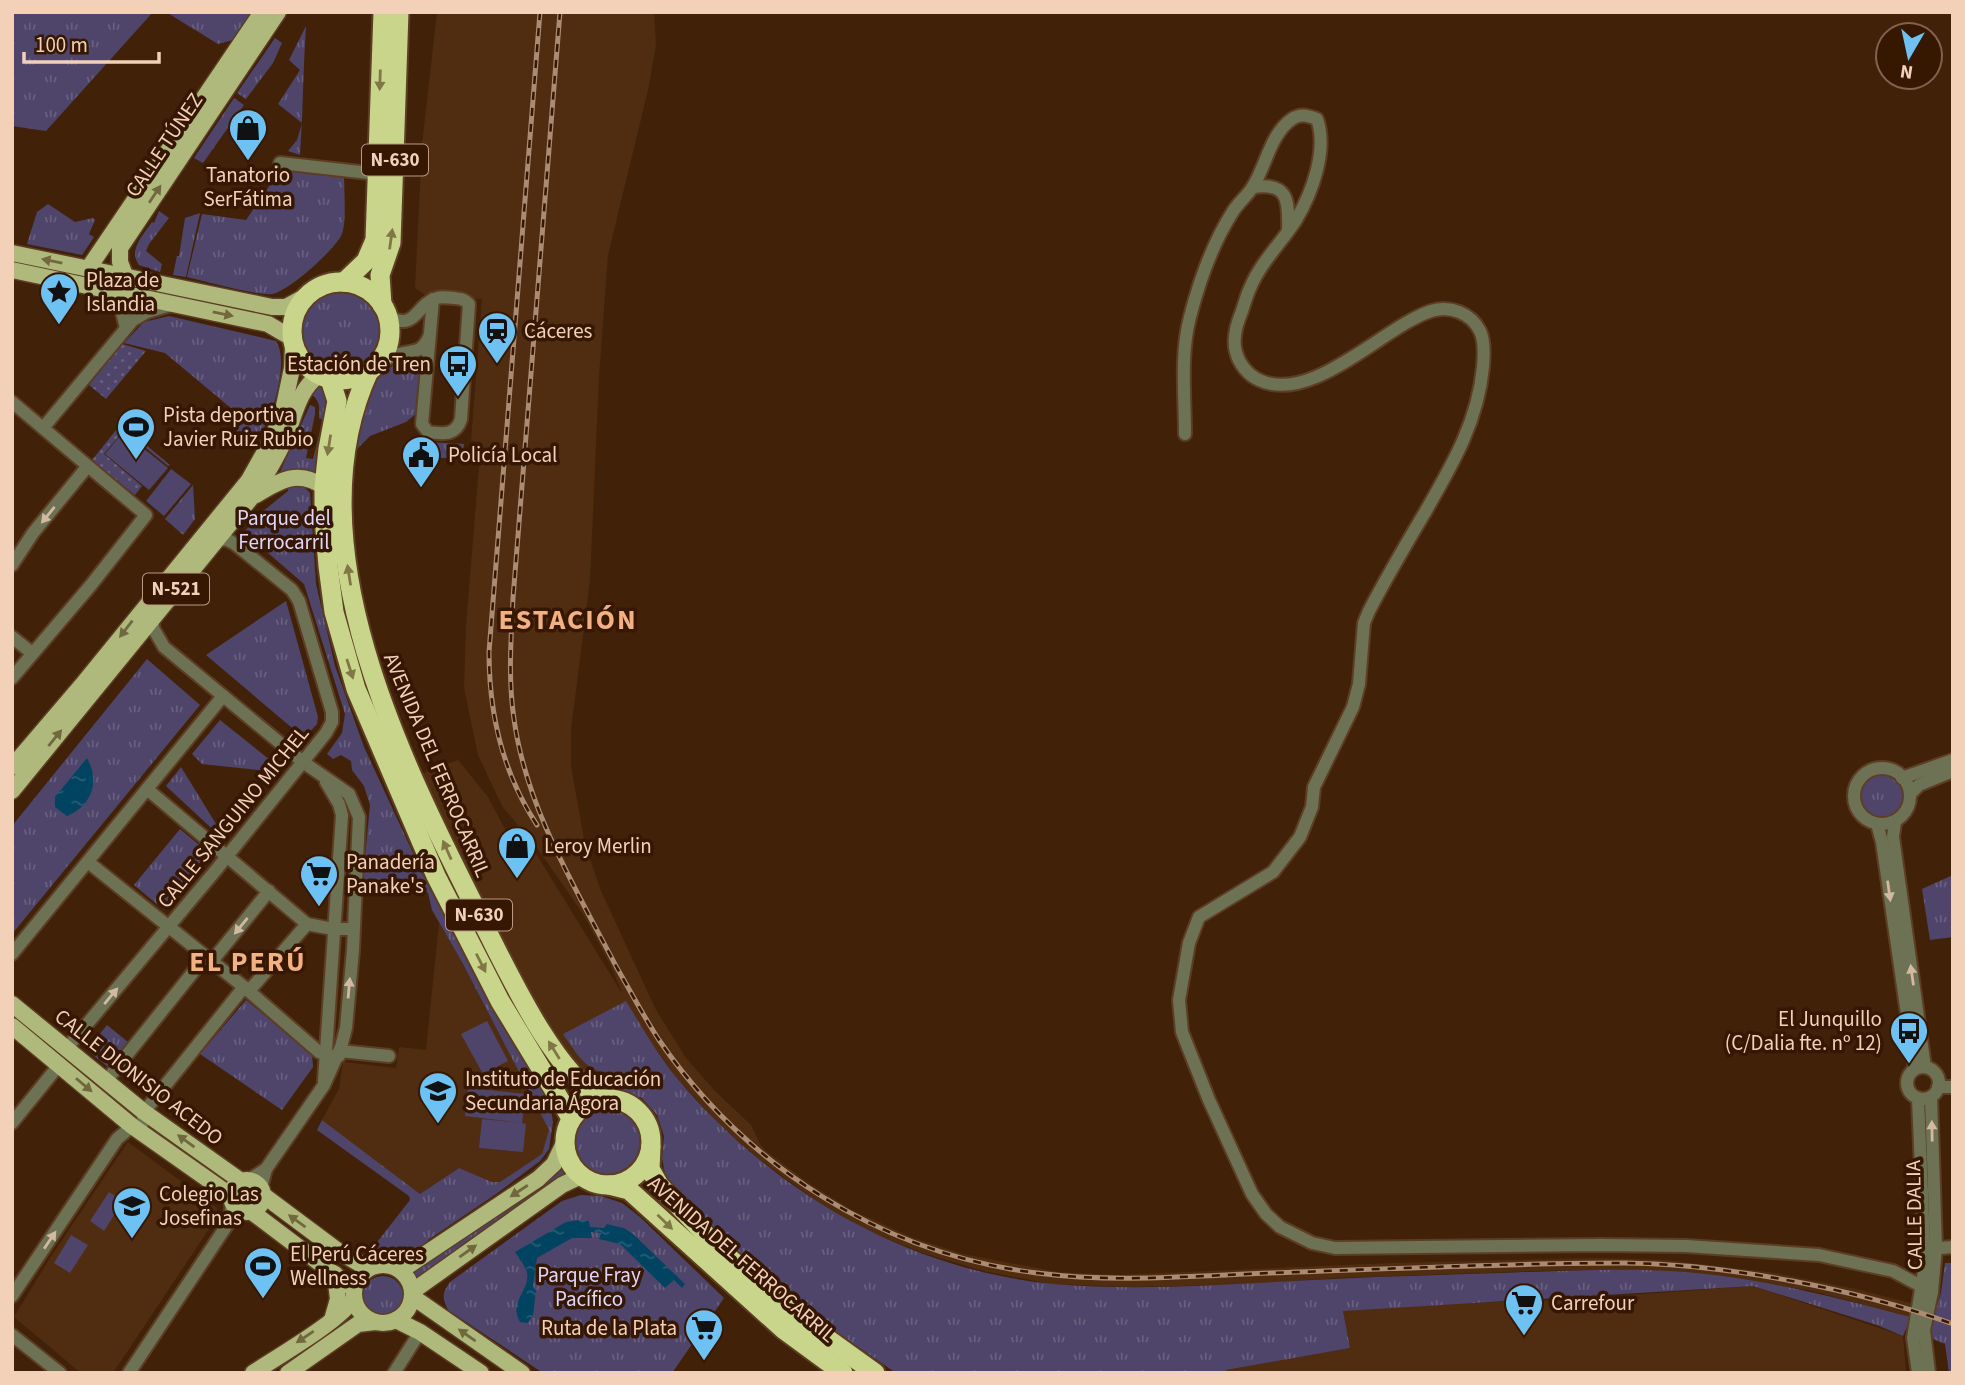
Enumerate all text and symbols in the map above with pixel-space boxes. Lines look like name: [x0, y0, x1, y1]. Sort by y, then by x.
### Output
scale bar: [24, 21, 159, 65]
north arrow: [1874, 21, 1944, 91]
text: 100 m: [35, 30, 88, 60]
text: N: [1898, 57, 1915, 86]
one-way arrow: [375, 70, 386, 92]
street label: CALLE TÚNEZ: [118, 87, 210, 203]
shop icon: Tanatorio SerFátima: [227, 107, 269, 162]
road number: N-630: [362, 144, 428, 176]
place label: Tanatorio SerFátima: [203, 160, 293, 214]
one-way arrow: [149, 185, 162, 204]
one-way arrow: [385, 228, 396, 250]
one-way arrow: [41, 256, 63, 267]
place label: Plaza de Islandia: [86, 265, 159, 319]
place icon: Plaza de Islandia: [38, 271, 80, 326]
one-way arrow: [212, 308, 234, 319]
station icon: Cáceres: [476, 310, 518, 365]
place label: Cáceres: [524, 316, 593, 346]
bus stop icon: Estación de Tren: [437, 343, 479, 398]
place label: Estación de Tren: [287, 349, 431, 379]
place label: Pista deportiva Javier Ruiz Rubio: [163, 400, 314, 454]
sports icon: Pista deportiva Javier Ruiz Rubio: [115, 406, 157, 461]
one-way arrow: [323, 434, 334, 456]
public building icon: Policía Local: [400, 434, 442, 489]
place label: Policía Local: [448, 440, 557, 470]
park label: Parque del Ferrocarril: [237, 503, 331, 557]
one-way arrow: [41, 505, 56, 523]
one-way arrow: [343, 564, 354, 586]
road number: N-521: [143, 574, 209, 604]
district label: ESTACIÓN: [498, 600, 638, 640]
one-way arrow: [119, 620, 133, 638]
street label: AVENIDA DEL FERROCARRIL: [376, 648, 498, 882]
one-way arrow: [345, 659, 355, 680]
street label: CALLE SANGUINO MICHEL: [150, 719, 316, 915]
one-way arrow: [48, 729, 63, 747]
shop icon: Leroy Merlin: [496, 825, 538, 880]
place label: Leroy Merlin: [544, 831, 652, 861]
one-way arrow: [441, 840, 453, 860]
place label: Panadería Panake's: [346, 847, 435, 901]
supermarket icon: Panadería Panake's: [298, 853, 340, 908]
one-way arrow: [1884, 880, 1895, 902]
road number: N-630: [446, 900, 512, 931]
one-way arrow: [234, 917, 249, 935]
district label: EL PERÚ: [189, 942, 307, 982]
one-way arrow: [475, 954, 487, 974]
one-way arrow: [1907, 964, 1918, 986]
one-way arrow: [344, 977, 355, 999]
one-way arrow: [103, 987, 119, 1005]
street label: CALLE DIONISIO ACEDO: [48, 1002, 230, 1152]
place label: El Junquillo (C/Dalia fte. nº 12): [1725, 1004, 1882, 1058]
bus stop icon: El Junquillo (C/Dalia fte. nº 12): [1888, 1010, 1930, 1065]
one-way arrow: [548, 1040, 561, 1060]
place label: Instituto de Educación Secundaria Ágora: [465, 1064, 661, 1118]
school or university icon: Instituto de Educación Secundaria Ágora: [417, 1070, 459, 1125]
one-way arrow: [75, 1077, 92, 1092]
one-way arrow: [1926, 1120, 1937, 1142]
one-way arrow: [177, 1135, 195, 1149]
street label: CALLE DALIA: [1898, 1159, 1930, 1270]
street label: AVENIDA DEL FERROCARRIL: [641, 1169, 843, 1349]
place label: Colegio Las Josefinas: [159, 1179, 259, 1233]
school or university icon: Colegio Las Josefinas: [111, 1185, 153, 1240]
one-way arrow: [509, 1185, 529, 1198]
one-way arrow: [288, 1214, 306, 1228]
one-way arrow: [656, 1214, 673, 1230]
one-way arrow: [44, 1230, 57, 1249]
place label: El Perú Cáceres Wellness: [290, 1239, 424, 1293]
one-way arrow: [459, 1244, 477, 1258]
sports icon: El Perú Cáceres Wellness: [242, 1245, 284, 1300]
park label: Parque Fray Pacífico: [537, 1260, 641, 1314]
supermarket icon: Carrefour: [1503, 1282, 1545, 1337]
place label: Carrefour: [1551, 1288, 1635, 1318]
supermarket icon: Ruta de la Plata: [683, 1307, 725, 1362]
place label: Ruta de la Plata: [541, 1313, 677, 1343]
one-way arrow: [458, 1328, 476, 1342]
one-way arrow: [296, 1330, 315, 1343]

